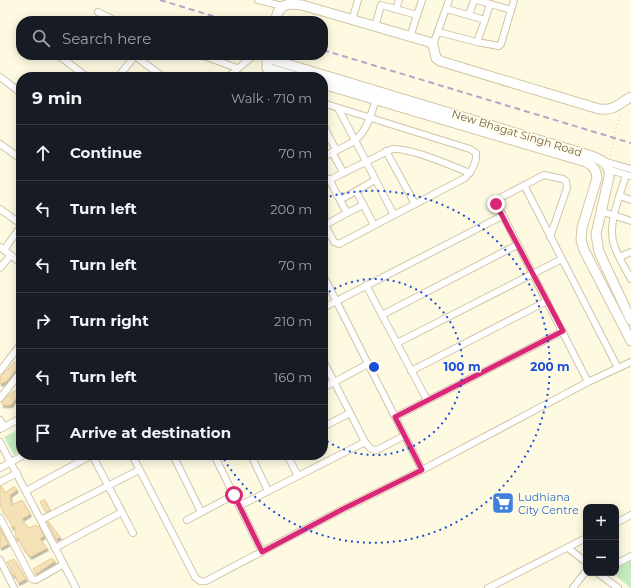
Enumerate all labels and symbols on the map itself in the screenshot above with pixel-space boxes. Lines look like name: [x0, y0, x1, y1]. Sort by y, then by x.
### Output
street label: New Bhagat Singh Road: [450, 107, 584, 159]
route end: [487, 195, 505, 213]
text: 100 m: [444, 359, 480, 374]
text: 200 m: [530, 359, 570, 374]
centre of rings: [367, 360, 381, 374]
route start: [225, 486, 243, 504]
supermarket icon: Ludhiana City Centre: [490, 490, 516, 516]
place label: Ludhiana City Centre: [518, 490, 579, 517]

